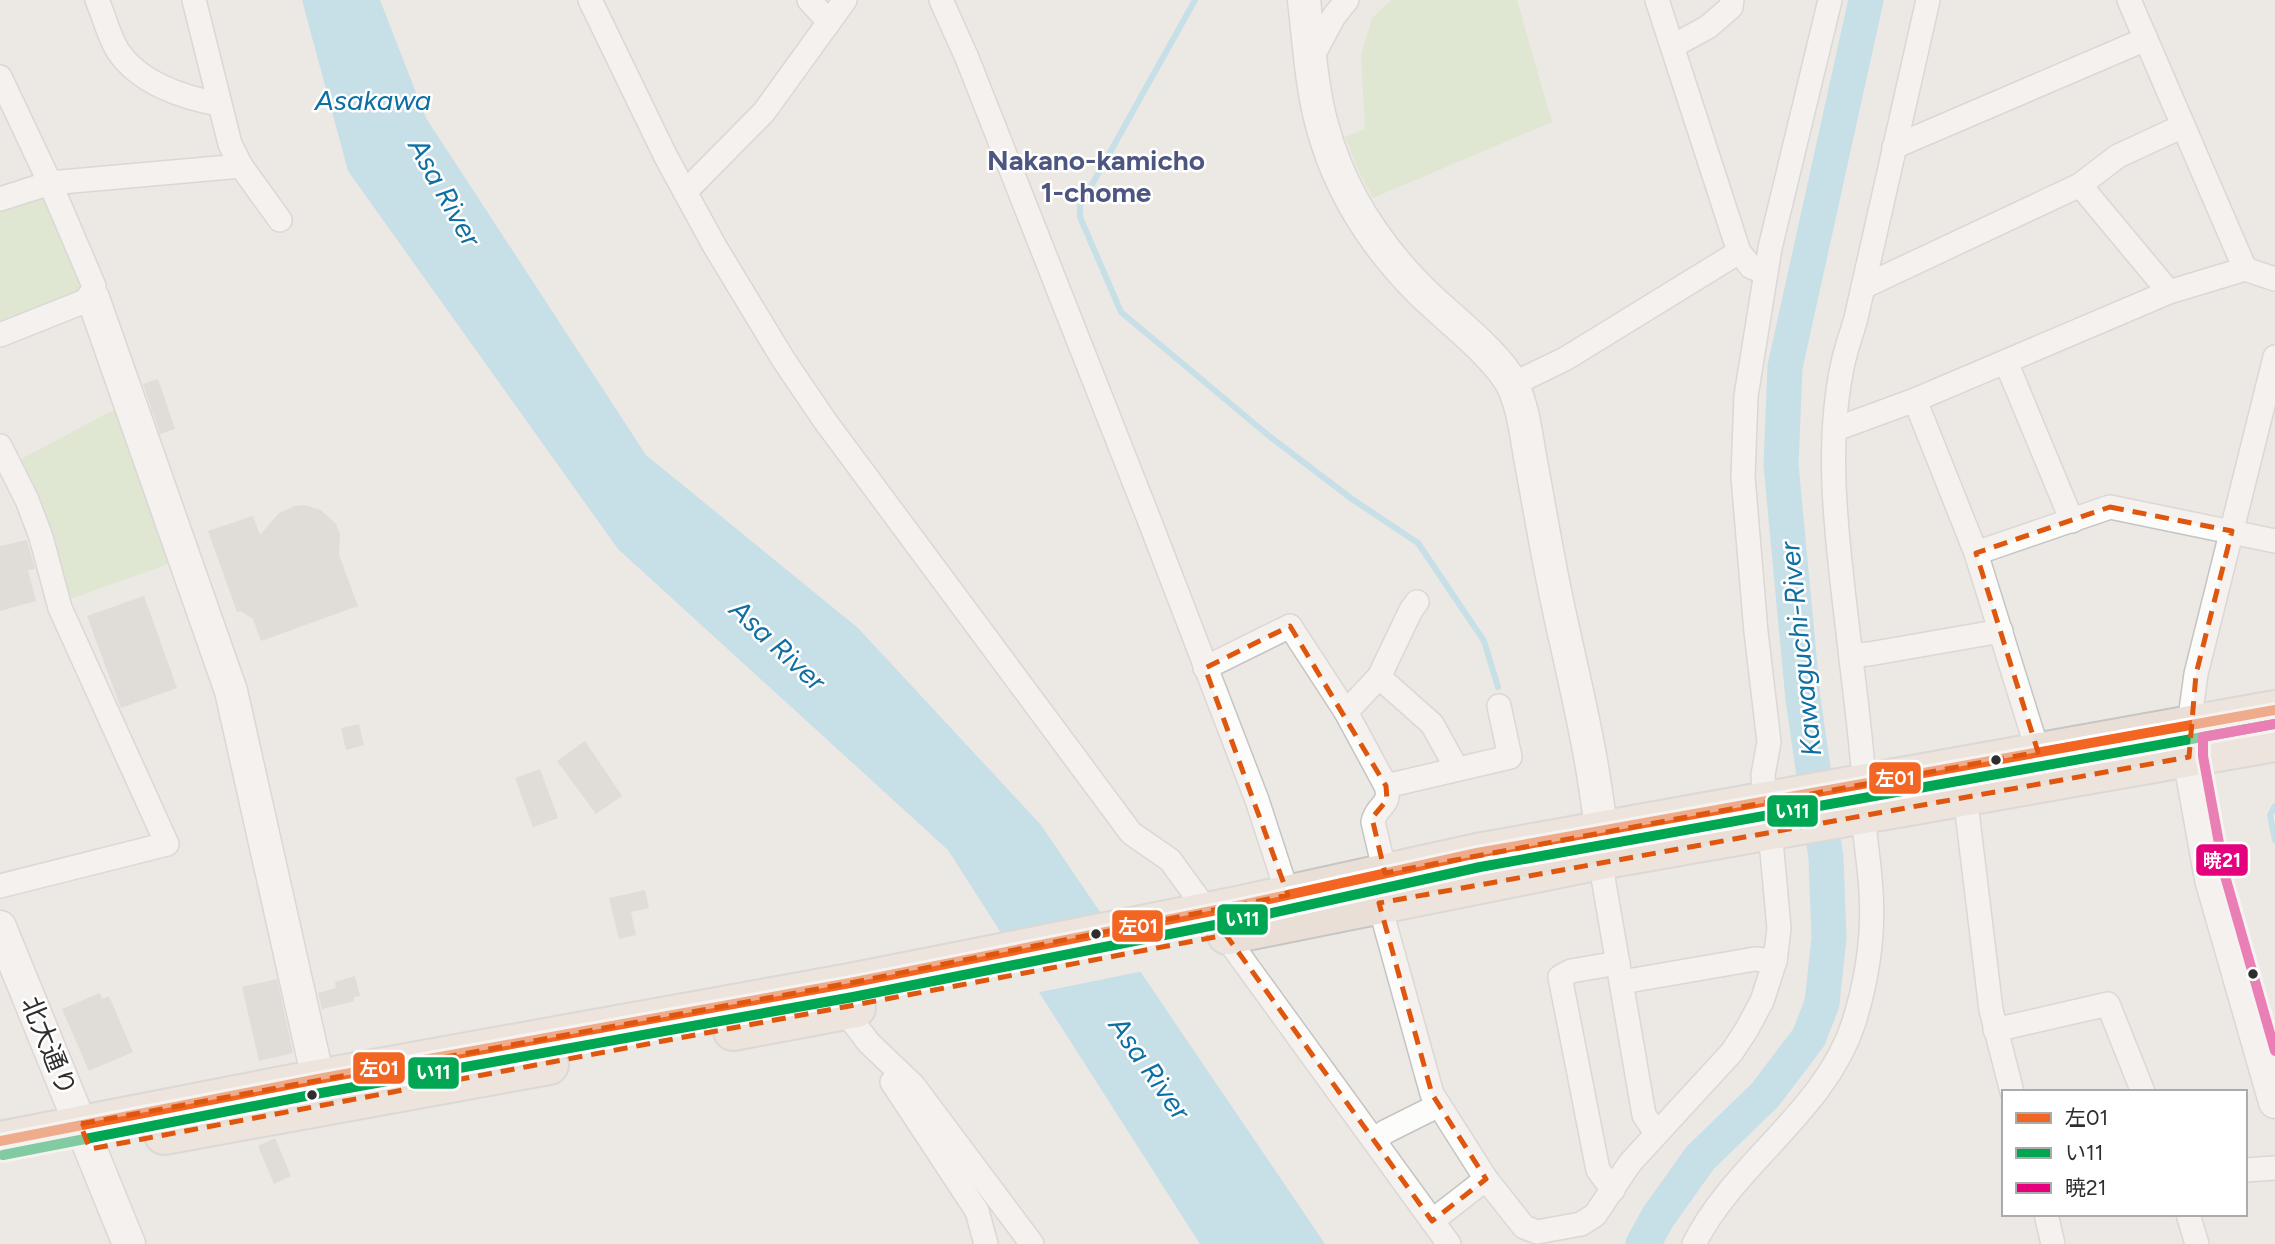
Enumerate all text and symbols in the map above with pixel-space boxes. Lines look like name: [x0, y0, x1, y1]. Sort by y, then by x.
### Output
water label: Asakawa: [314, 83, 431, 117]
water label: Asa River: [401, 131, 489, 253]
district label: Nakano-kamicho 1-chome: [987, 143, 1205, 209]
water label: Kawaguchi-River: [1772, 539, 1828, 758]
water label: Asa River: [722, 591, 834, 699]
unlabelled marker: [1989, 753, 2003, 767]
line badge: 左01: [1868, 761, 1922, 795]
text: 左01: [1875, 767, 1915, 790]
line badge: い11: [1766, 794, 1819, 828]
text: い11: [1774, 800, 1810, 823]
line badge: 暁21: [2195, 843, 2249, 877]
text: 暁21: [2203, 849, 2241, 872]
line badge: い11: [1216, 903, 1269, 936]
text: い11: [1224, 908, 1260, 931]
line badge: 左01: [1111, 909, 1164, 943]
text: 左01: [1118, 915, 1158, 938]
unlabelled marker: [1089, 927, 1103, 941]
unlabelled marker: [2246, 967, 2260, 981]
street label: 北大通り: [15, 992, 83, 1100]
water label: Asa River: [1101, 1009, 1199, 1128]
line badge: 左01: [352, 1051, 406, 1085]
line badge: い11: [407, 1056, 460, 1090]
text: 左01: [359, 1057, 399, 1080]
text: い11: [415, 1061, 451, 1084]
unlabelled marker: [305, 1088, 319, 1102]
legend: [2002, 1090, 2247, 1216]
text: 左01: [2065, 1105, 2108, 1130]
text: い11: [2065, 1140, 2103, 1165]
text: 暁21: [2065, 1175, 2106, 1200]

